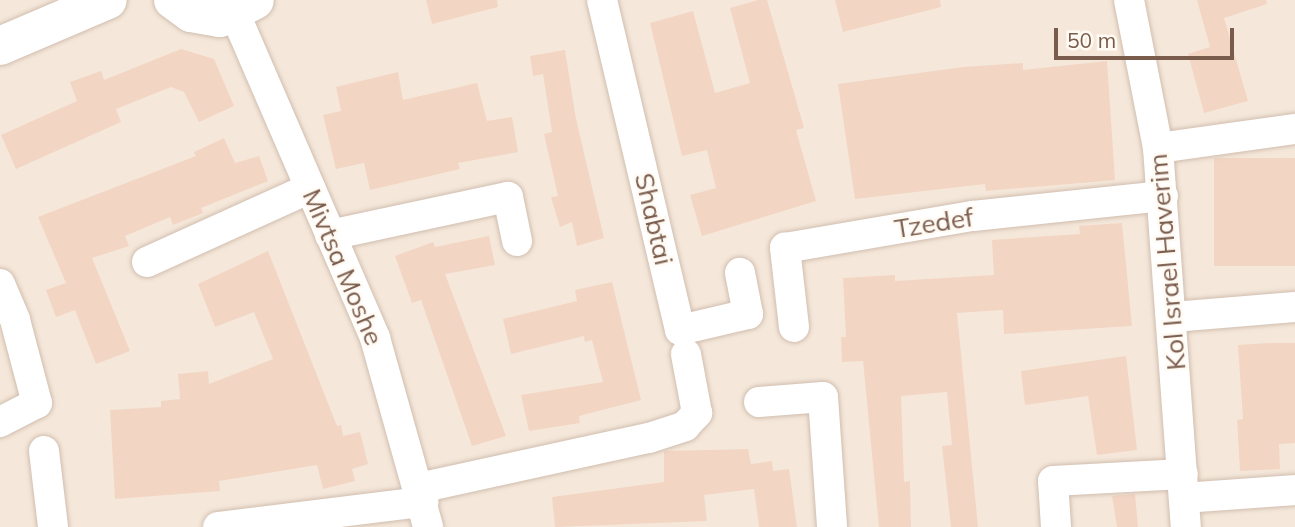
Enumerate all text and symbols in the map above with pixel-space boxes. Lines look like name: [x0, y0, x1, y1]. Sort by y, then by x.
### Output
scale bar: [1057, 14, 1237, 58]
text: 50 m: [1067, 27, 1116, 53]
street label: Kol Israel Haverim: [1142, 152, 1192, 372]
street label: Shabtai: [628, 170, 680, 268]
street label: Mivtsa Moshe: [296, 184, 390, 350]
street label: Tzedef: [892, 201, 976, 245]

